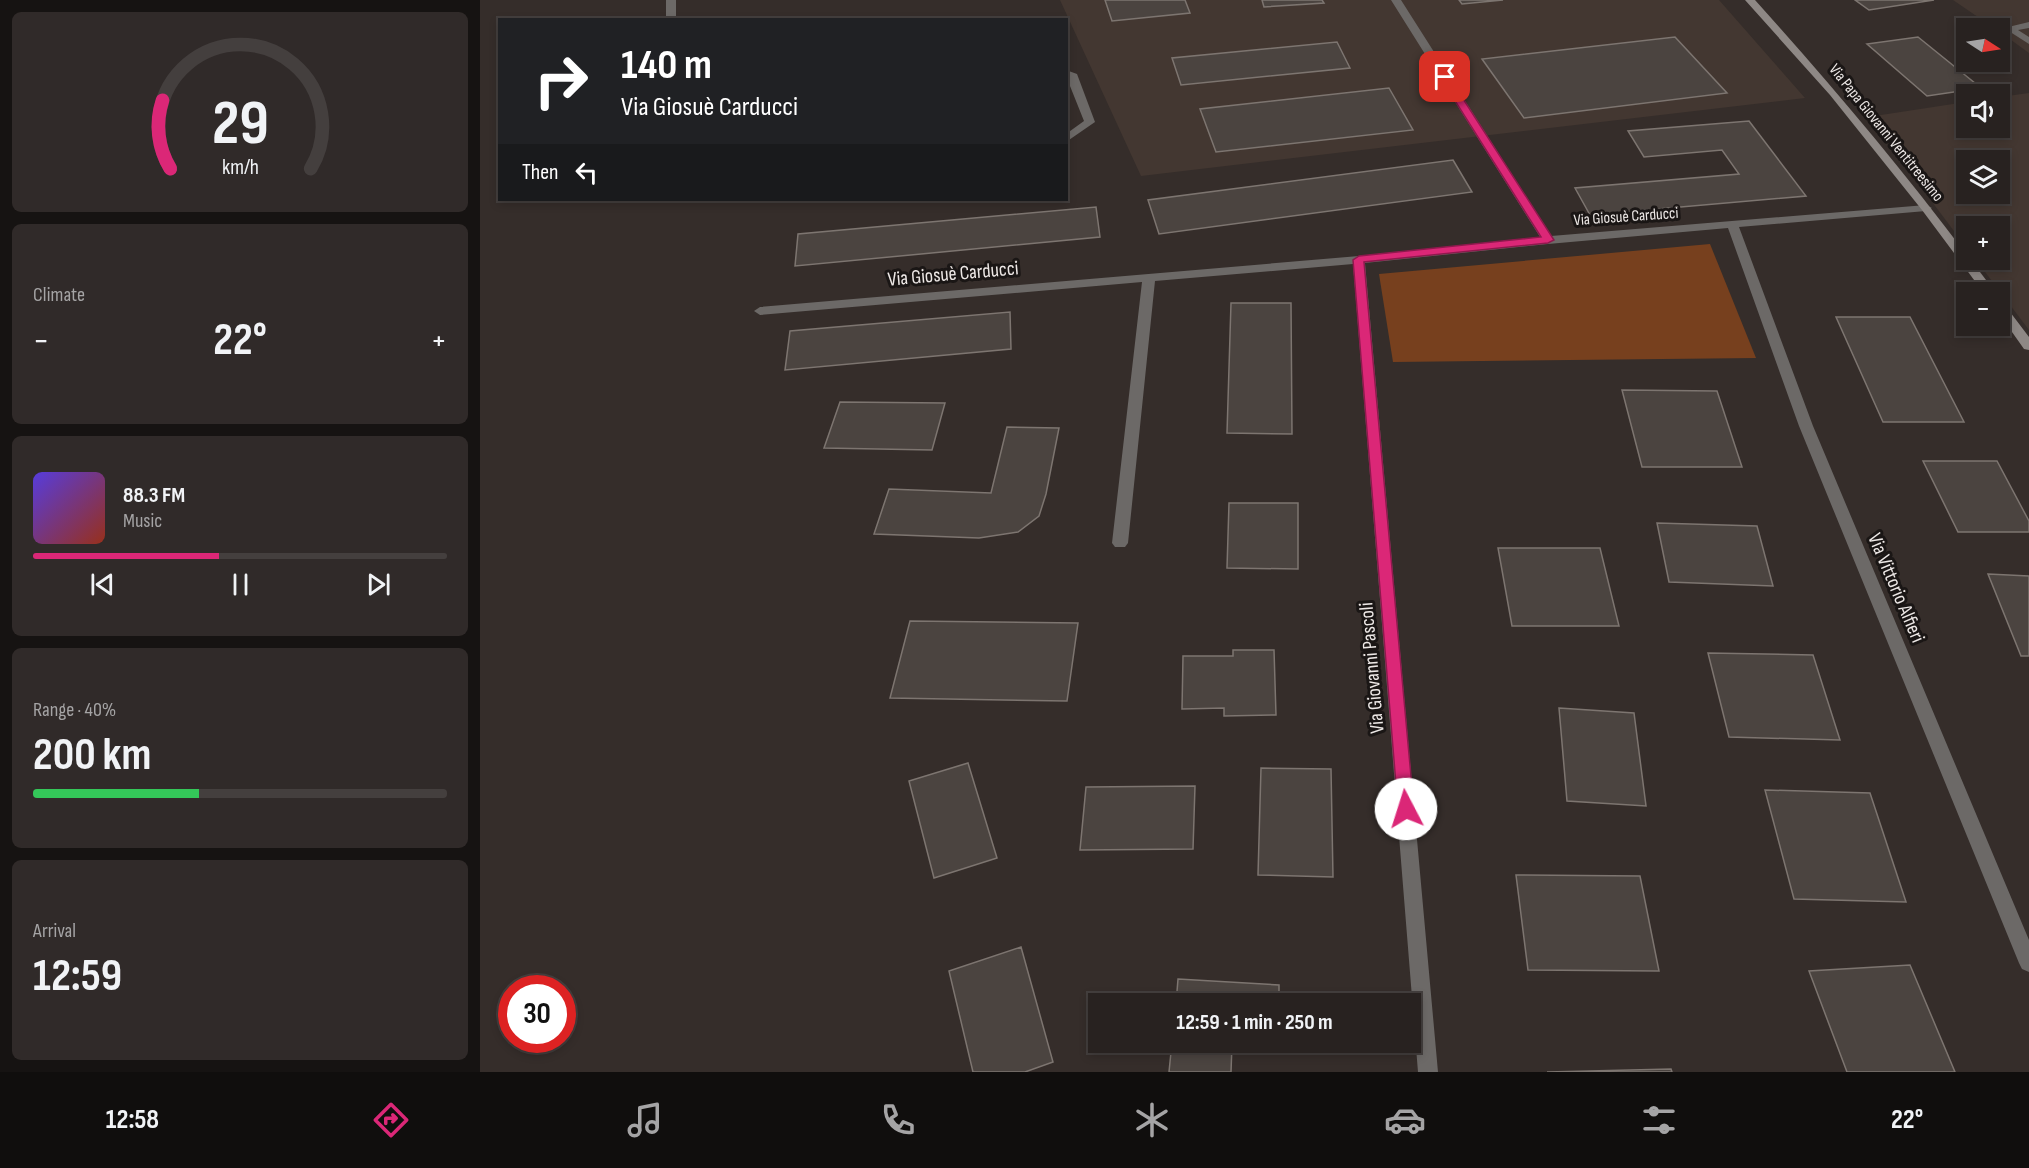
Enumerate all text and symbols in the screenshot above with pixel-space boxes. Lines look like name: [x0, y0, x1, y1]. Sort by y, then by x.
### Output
north arrow: [1956, 18, 2010, 72]
map controls: [1956, 18, 2010, 336]
text: 140 m: [621, 40, 712, 91]
icon: right: [522, 42, 600, 120]
pin: [1419, 51, 1470, 102]
icon: arrive: [1428, 60, 1461, 93]
street label: Via Papa Giovanni Ventitreesimo: [1825, 60, 1947, 206]
button: sound: [1956, 84, 2010, 138]
text: 29: [212, 87, 268, 162]
text: Via Giosuè Carducci: [621, 91, 798, 123]
button: layers: [1956, 150, 2010, 204]
text: km/h: [221, 155, 259, 180]
icon: left: [570, 156, 603, 189]
text: Then: [522, 159, 558, 186]
street label: Via Giosuè Carducci: [1573, 204, 1679, 230]
button: +: [1956, 216, 2010, 270]
street label: Via Giosuè Carducci: [887, 256, 1019, 292]
button: −: [1956, 282, 2010, 336]
text: Climate: [33, 283, 85, 307]
text: 22°: [213, 313, 267, 368]
text: −: [33, 321, 49, 361]
text: +: [431, 321, 447, 361]
text: 88.3 FM: [123, 482, 185, 509]
text: Music: [123, 509, 162, 533]
street label: Via Vittorio Alfieri: [1862, 530, 1930, 646]
icon: previous: [86, 568, 119, 601]
icon: pause: [224, 568, 257, 601]
icon: next: [362, 568, 395, 601]
street label: Via Giovanni Pascoli: [1354, 601, 1390, 735]
text: Range · 40%: [33, 698, 116, 722]
text: 200 km: [33, 728, 151, 783]
position arrow: [1374, 777, 1438, 841]
text: Arrival: [33, 919, 76, 943]
text: 12:59: [33, 949, 122, 1004]
speed limit sign: 30: [498, 975, 576, 1053]
text: 12:59 · 1 min · 250 m: [1176, 1009, 1333, 1036]
icon: directions: [370, 1099, 412, 1141]
icon: music: [624, 1099, 666, 1141]
icon: phone: [877, 1099, 919, 1141]
icon: climate: [1131, 1099, 1173, 1141]
icon: car: [1384, 1099, 1426, 1141]
icon: filters: [1638, 1099, 1680, 1141]
text: 12:58: [106, 1104, 159, 1136]
text: 22°: [1891, 1104, 1923, 1136]

